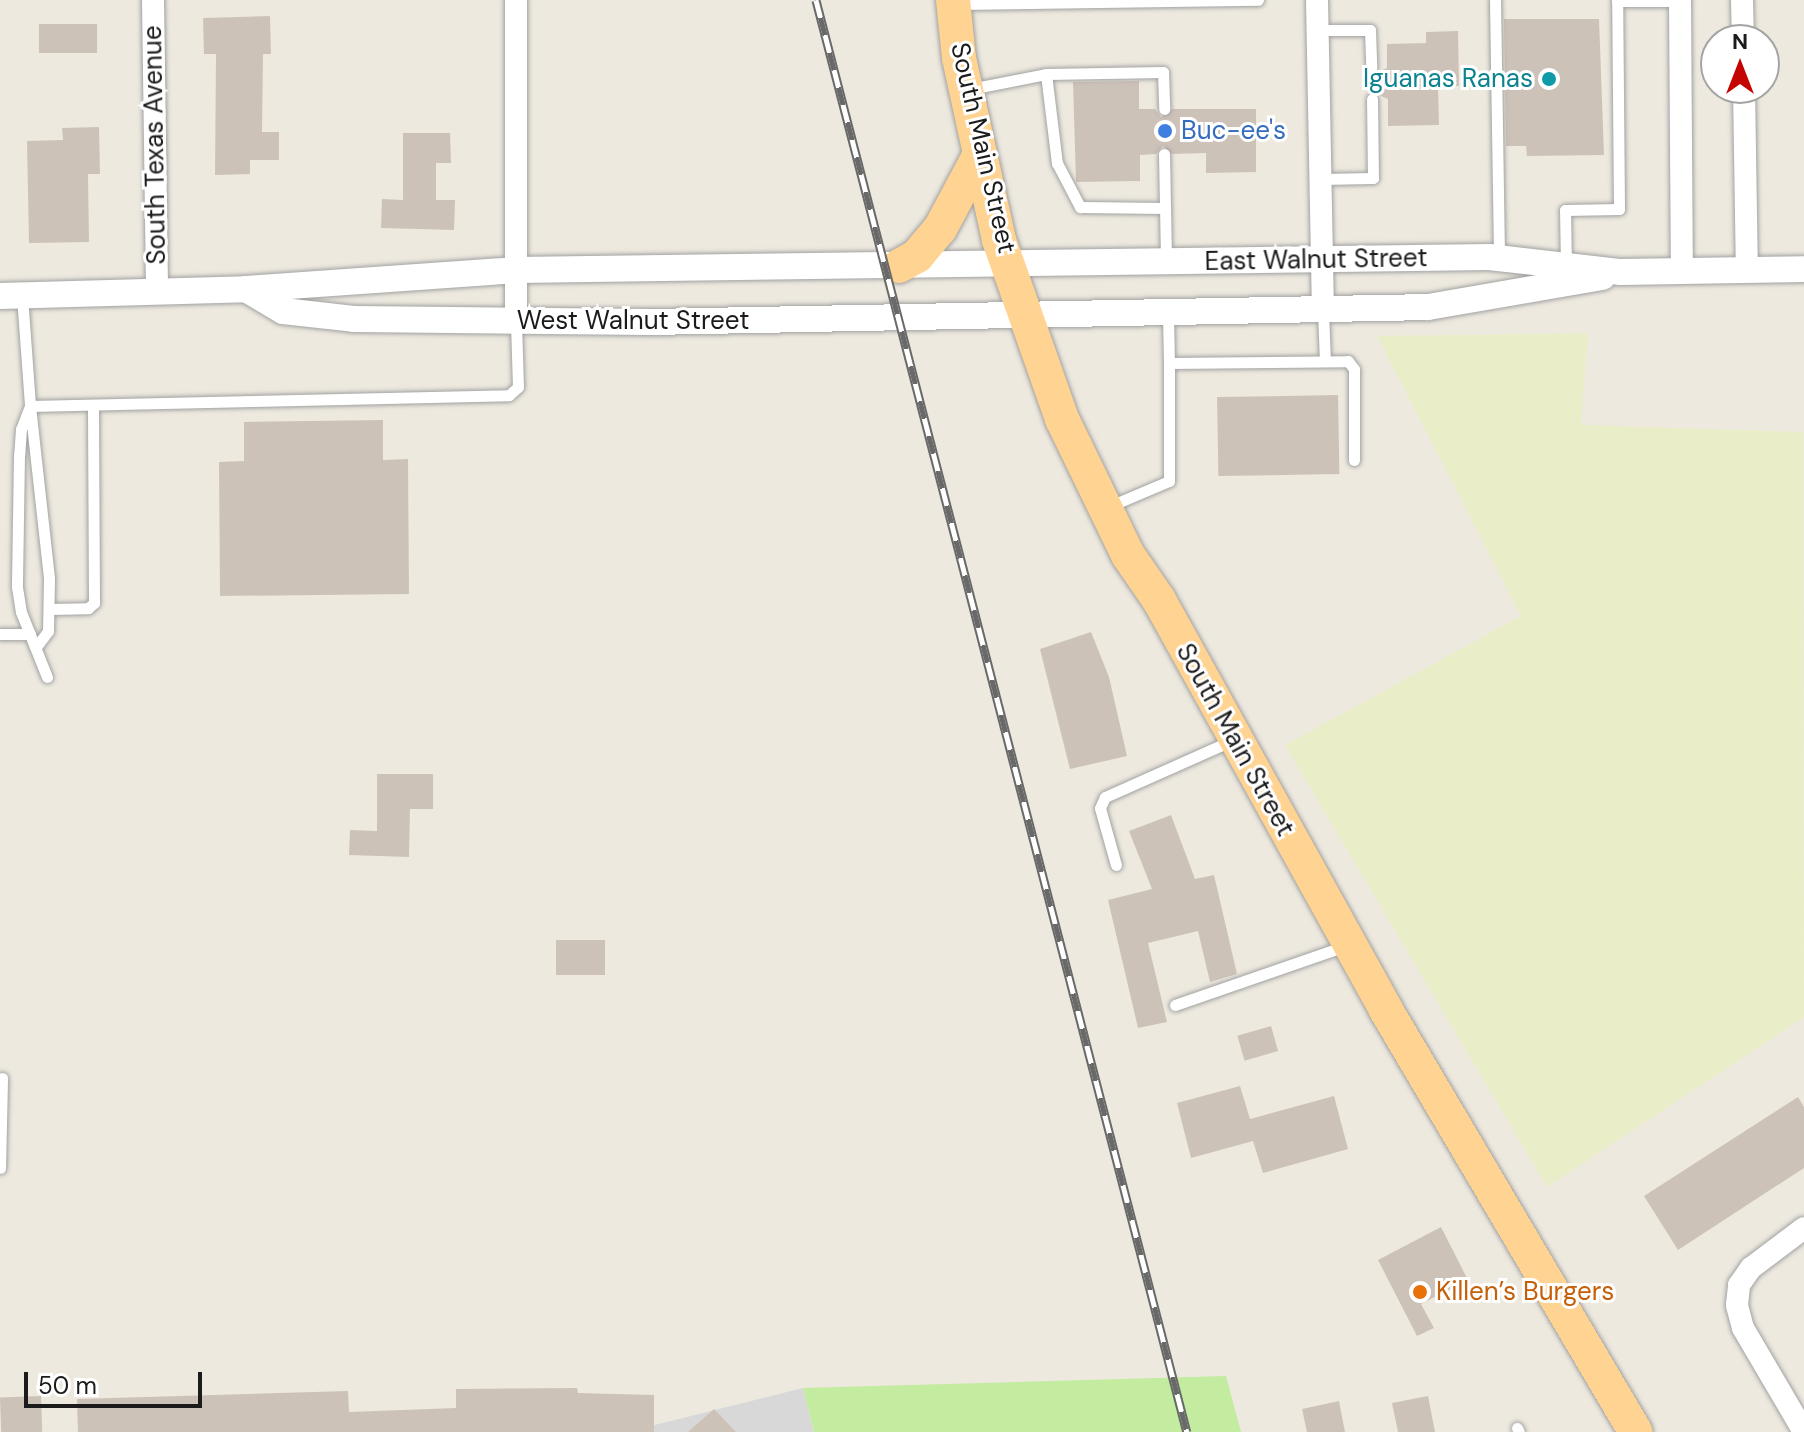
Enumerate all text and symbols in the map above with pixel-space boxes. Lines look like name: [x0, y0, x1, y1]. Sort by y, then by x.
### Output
north arrow: [1700, 24, 1780, 104]
street label: South Texas Avenue: [137, 25, 173, 265]
text: N: [1732, 27, 1748, 56]
street label: South Main Street: [944, 40, 1022, 256]
place label: Iguanas Ranas: [1363, 63, 1533, 95]
marker: Iguanas Ranas: [1540, 70, 1558, 88]
place label: Buc-ee's: [1181, 115, 1286, 147]
marker: Buc-ee's: [1156, 122, 1174, 140]
street label: East Walnut Street: [1204, 242, 1428, 278]
street label: West Walnut Street: [517, 305, 749, 337]
street label: South Main Street: [1169, 638, 1301, 842]
place label: Killen’s Burgers: [1436, 1276, 1614, 1308]
marker: Killen’s Burgers: [1411, 1283, 1429, 1301]
scale bar: [28, 1356, 206, 1406]
text: 50 m: [38, 1370, 97, 1401]

